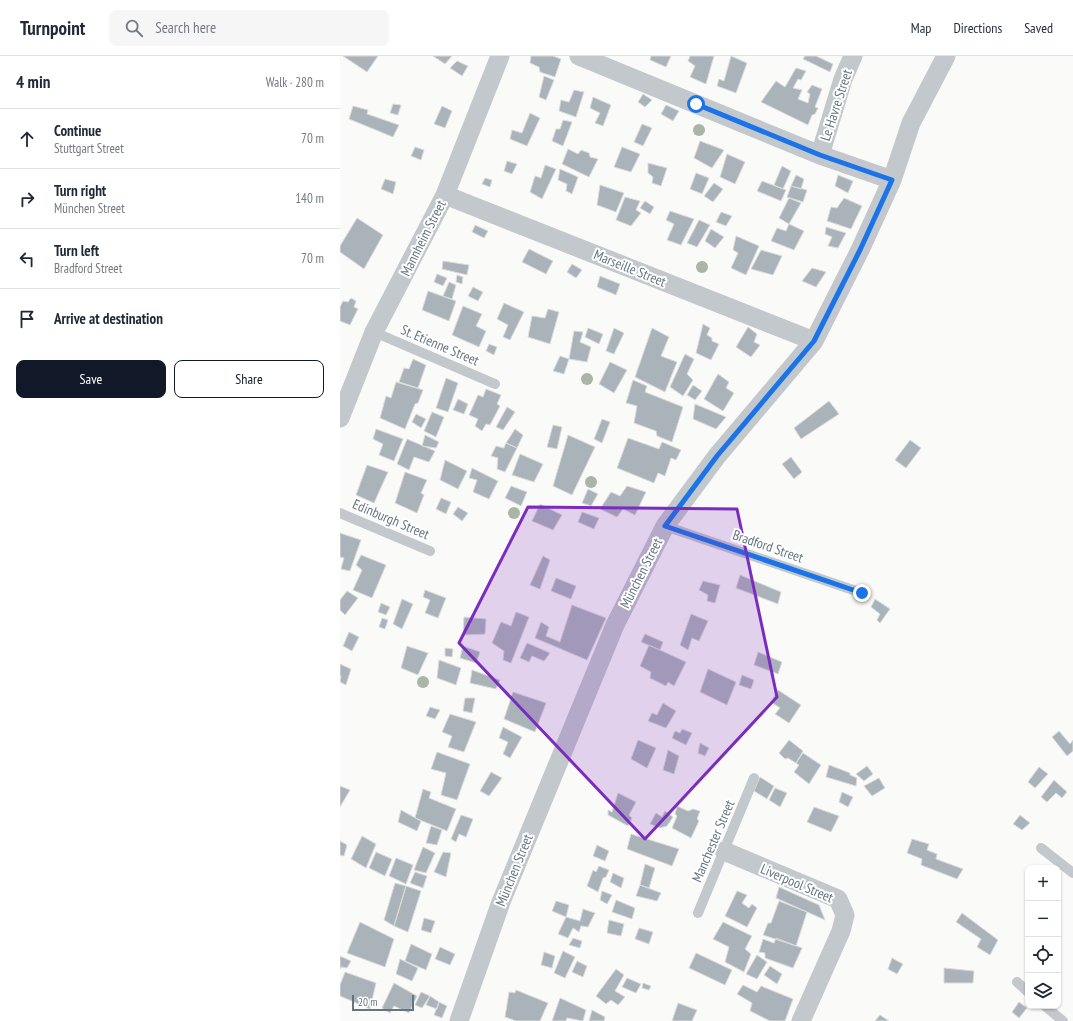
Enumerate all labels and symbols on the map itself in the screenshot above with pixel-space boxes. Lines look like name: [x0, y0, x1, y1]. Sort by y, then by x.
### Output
street label: Le Havre Street: [816, 67, 856, 143]
route start: [687, 95, 705, 113]
street label: Mannheim Street: [396, 197, 450, 279]
street label: Marseille Street: [591, 245, 669, 291]
street label: St. Etienne Street: [398, 320, 482, 370]
street label: Edinburgh Street: [350, 495, 432, 543]
street label: Bradford Street: [730, 526, 806, 567]
street label: München Street: [616, 535, 666, 611]
route end: [853, 584, 871, 602]
street label: Manchester Street: [688, 797, 738, 885]
street label: München Street: [491, 831, 537, 909]
street label: Liverpool Street: [758, 860, 836, 906]
scale bar: [352, 993, 414, 1012]

